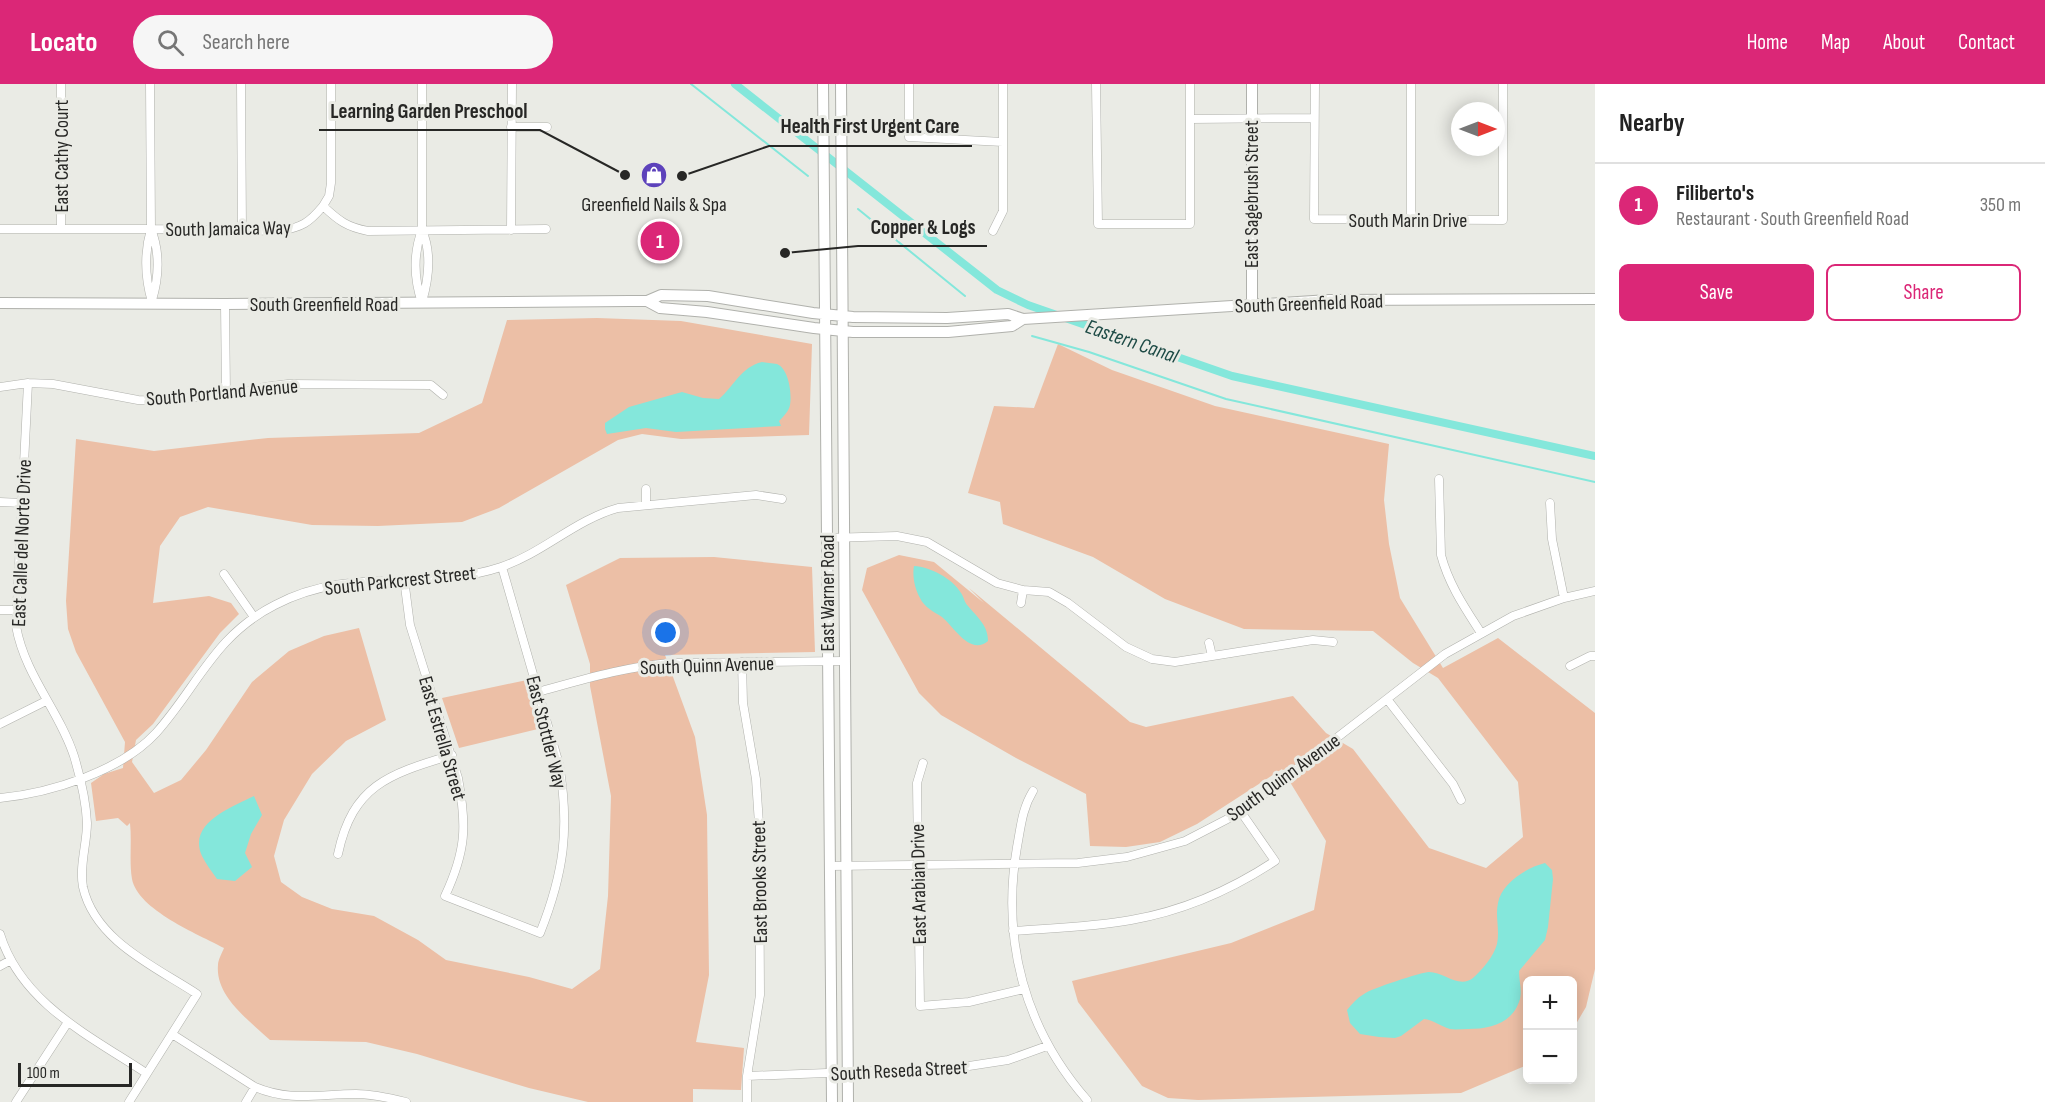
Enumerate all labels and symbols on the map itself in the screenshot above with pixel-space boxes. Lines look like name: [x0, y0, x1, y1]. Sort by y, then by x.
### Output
callout: Learning Garden Preschool: [319, 91, 540, 130]
text: Learning Garden Preschool: [330, 99, 528, 124]
street label: East Cathy Court: [50, 100, 74, 212]
north arrow: [1451, 102, 1505, 156]
callout: Health First Urgent Care: [769, 107, 972, 146]
text: Health First Urgent Care: [781, 114, 959, 139]
street label: East Sagebrush Street: [1240, 120, 1264, 268]
shop icon: Greenfield Nails & Spa: [639, 160, 669, 190]
place label: Greenfield Nails & Spa: [581, 193, 727, 217]
callout: Copper & Logs: [858, 207, 987, 246]
street label: South Marin Drive: [1349, 209, 1467, 233]
text: Copper & Logs: [870, 215, 976, 240]
street label: South Jamaica Way: [165, 216, 291, 242]
pin: 1: [640, 218, 680, 264]
street label: South Greenfield Road: [1234, 289, 1384, 319]
street label: South Greenfield Road: [250, 293, 398, 317]
water label: Eastern Canal: [1082, 314, 1182, 369]
street label: South Portland Avenue: [145, 374, 299, 412]
street label: East Calle del Norte Drive: [7, 459, 37, 627]
street label: East Warner Road: [816, 535, 840, 651]
street label: South Parkcrest Street: [323, 561, 477, 601]
your location: [651, 618, 680, 647]
street label: South Quinn Avenue: [640, 652, 775, 680]
street label: East Stottler Way: [520, 673, 572, 791]
street label: East Estrella Street: [413, 674, 471, 803]
street label: South Quinn Avenue: [1222, 729, 1345, 827]
street label: East Brooks Street: [747, 820, 773, 944]
street label: East Arabian Drive: [906, 824, 932, 944]
street label: South Reseda Street: [830, 1055, 968, 1087]
scale bar: [18, 1060, 132, 1088]

